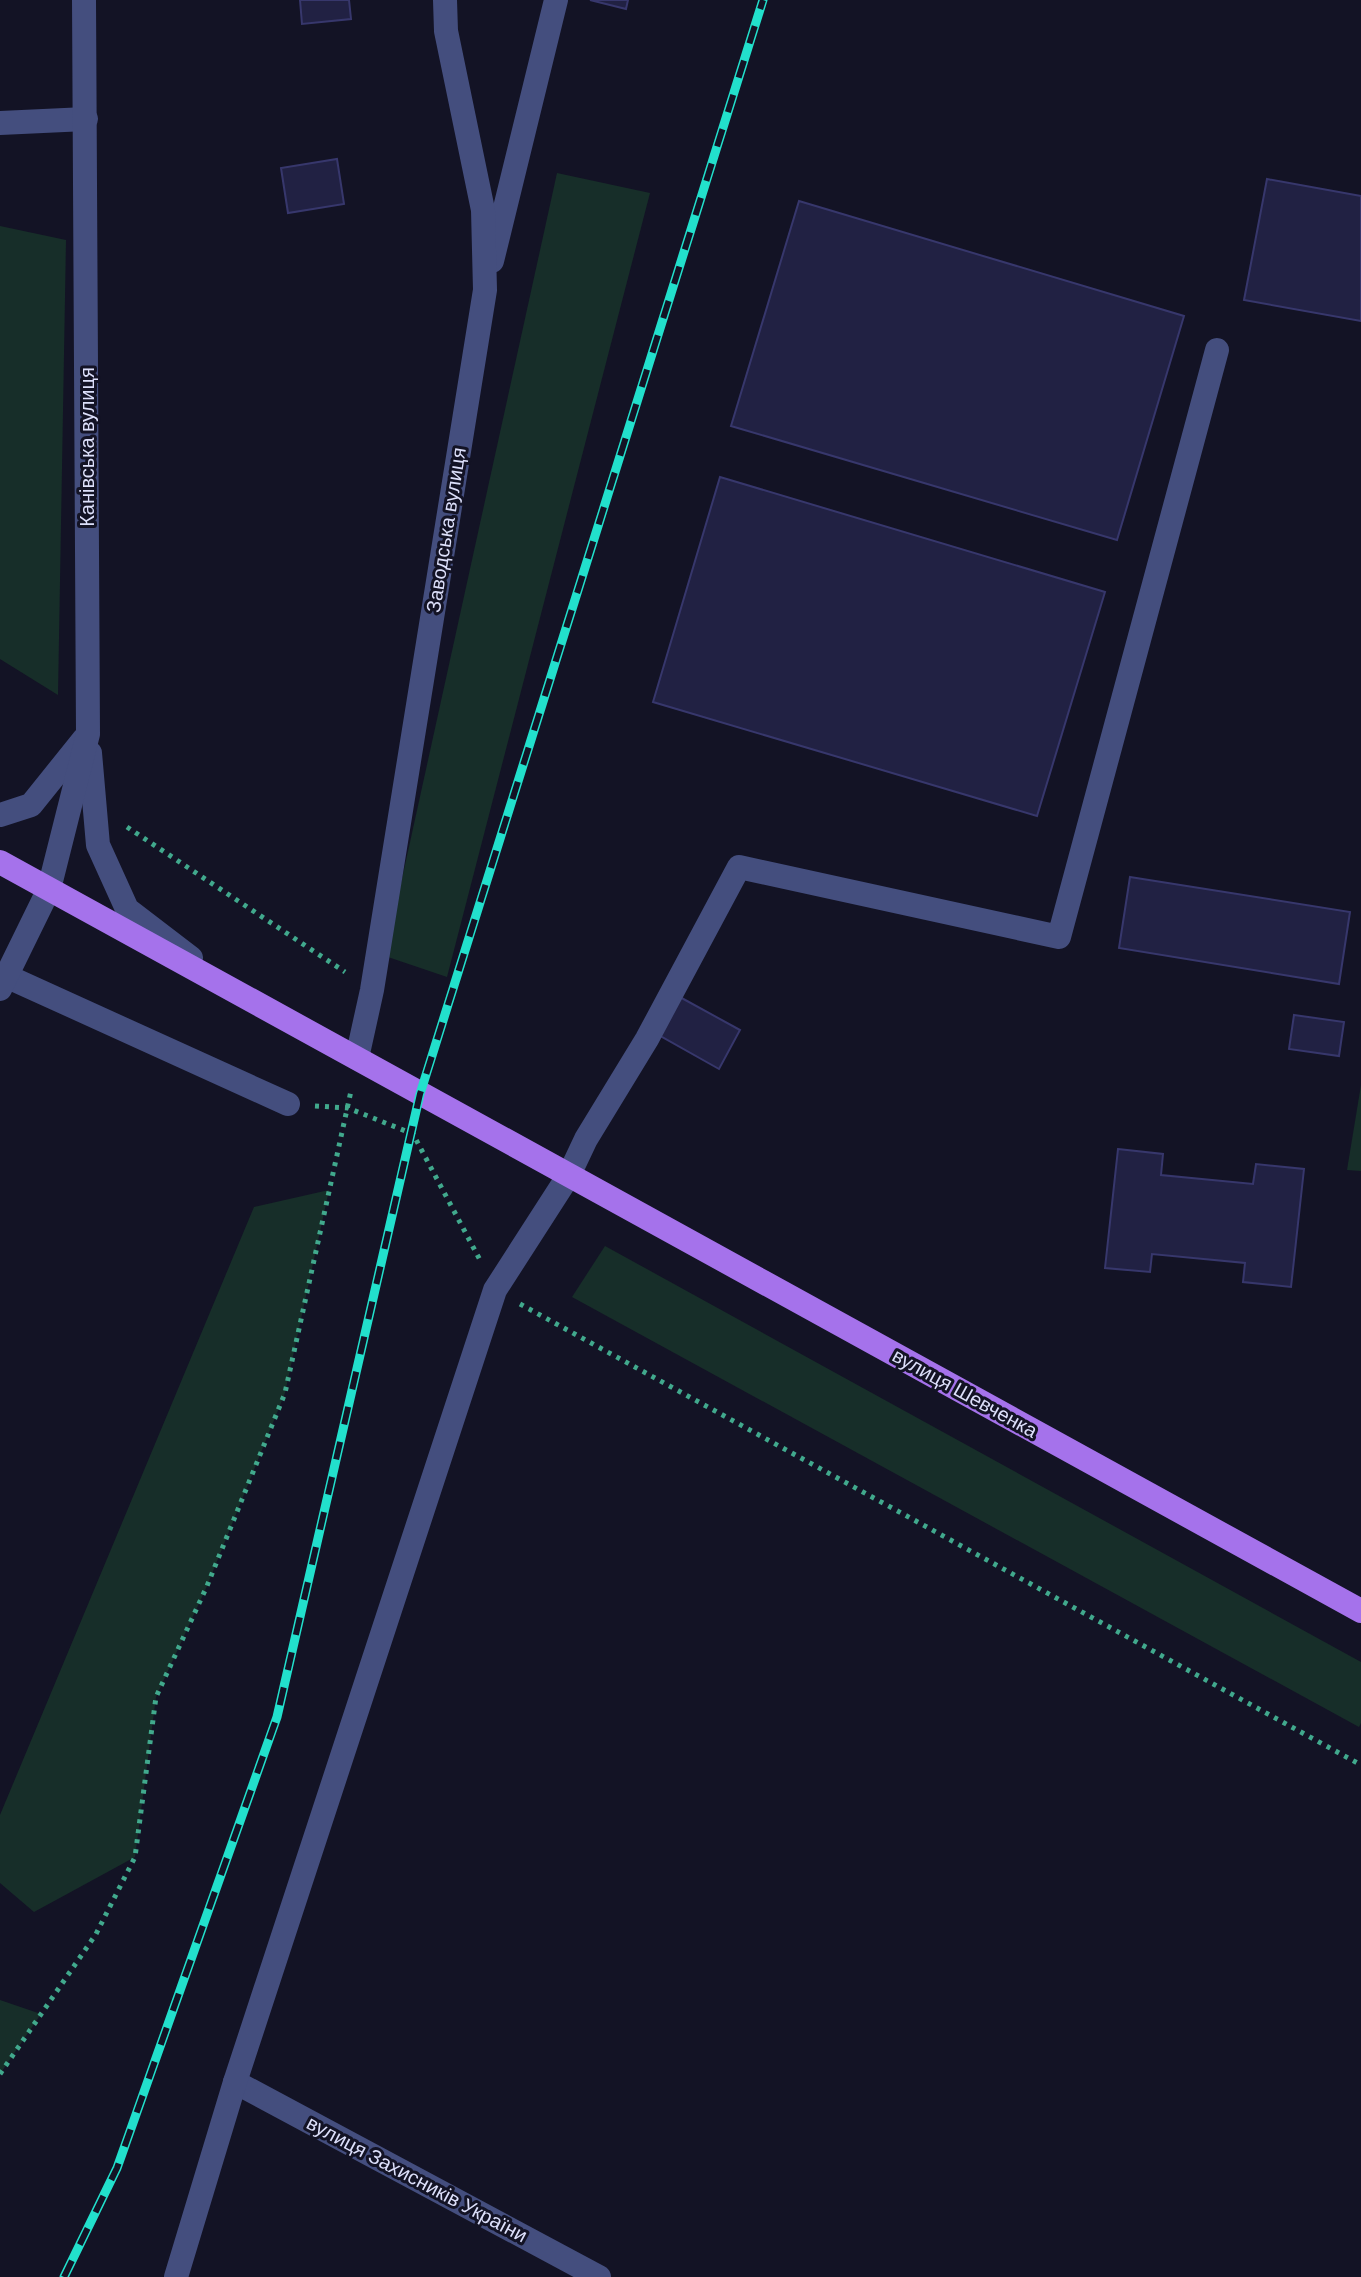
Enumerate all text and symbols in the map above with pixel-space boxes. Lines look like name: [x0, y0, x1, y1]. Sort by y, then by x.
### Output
street label: Канівська вулиця: [74, 367, 100, 527]
street label: Заводська вулиця: [420, 446, 472, 614]
street label: вулиця Шевченка: [888, 1342, 1043, 1444]
street label: вулиця Захисників України: [302, 2110, 532, 2248]

